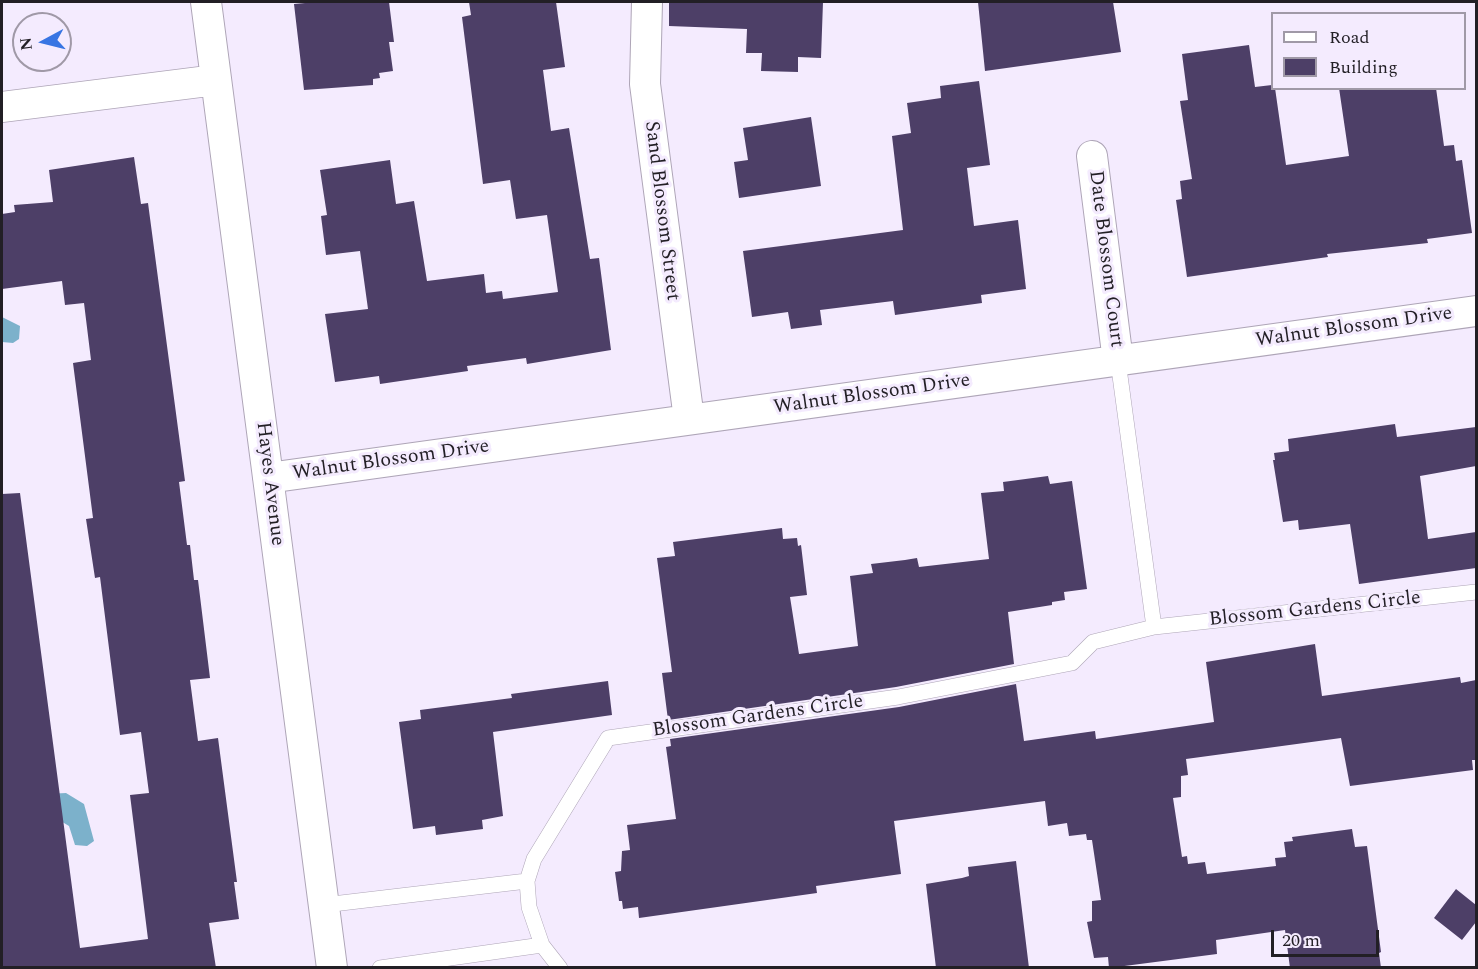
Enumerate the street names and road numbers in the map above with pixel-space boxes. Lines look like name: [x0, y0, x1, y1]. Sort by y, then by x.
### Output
street label: Sand Blossom Street: [638, 120, 684, 302]
street label: Date Blossom Court: [1082, 169, 1128, 349]
street label: Walnut Blossom Drive: [1254, 302, 1454, 354]
street label: Walnut Blossom Drive: [772, 369, 972, 421]
street label: Hayes Avenue: [249, 421, 289, 547]
street label: Walnut Blossom Drive: [291, 435, 491, 487]
street label: Blossom Gardens Circle: [1208, 587, 1422, 633]
street label: Blossom Gardens Circle: [651, 690, 865, 744]

